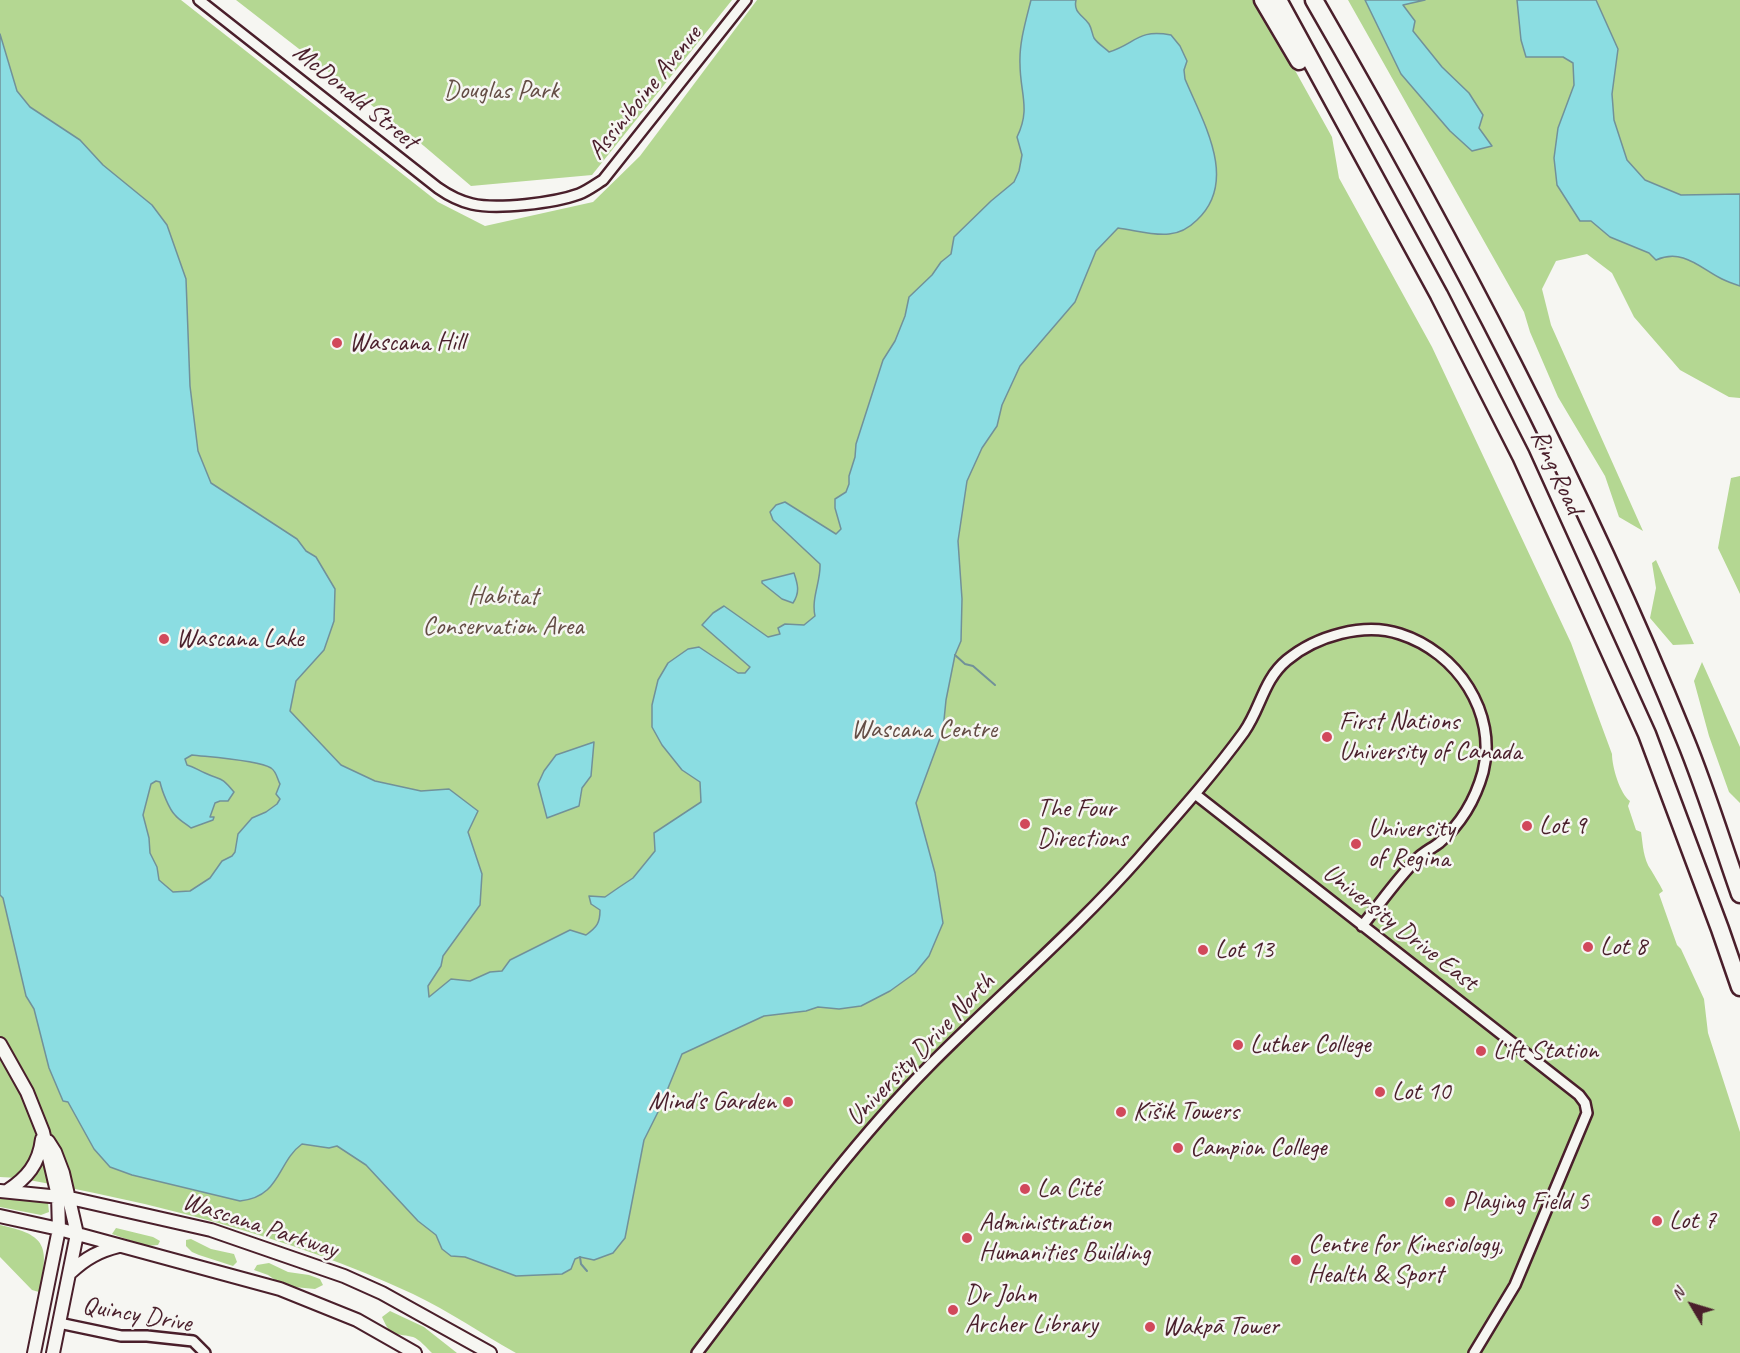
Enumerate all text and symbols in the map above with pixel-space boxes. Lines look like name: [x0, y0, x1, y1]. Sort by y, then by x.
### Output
street label: Assiniboine Avenue: [581, 20, 709, 166]
street label: McDonald Street: [286, 37, 424, 157]
park label: Douglas Park: [444, 75, 558, 107]
place label: Wascana Hill: [349, 327, 465, 359]
marker: Wascana Hill: [330, 336, 344, 350]
street label: Ring Road: [1523, 425, 1589, 519]
park label: Habitat Conservation Area: [423, 581, 583, 642]
place label: Wascana Lake: [176, 623, 304, 655]
marker: Wascana Lake: [157, 632, 171, 646]
place label: First Nations University of Canada: [1339, 706, 1522, 768]
park label: Wascana Centre: [851, 714, 997, 746]
marker: First Nations University of Canada: [1320, 730, 1334, 744]
place label: The Four Directions: [1037, 793, 1127, 855]
place label: Lot 9: [1539, 810, 1586, 842]
place label: University of Regina: [1368, 813, 1455, 874]
marker: The Four Directions: [1018, 817, 1032, 831]
marker: Lot 9: [1520, 819, 1534, 833]
marker: University of Regina: [1349, 837, 1363, 851]
street label: University Drive East: [1316, 858, 1484, 998]
place label: Lot 8: [1600, 931, 1647, 963]
place label: Lot 13: [1215, 934, 1274, 966]
marker: Lot 8: [1581, 940, 1595, 954]
marker: Lot 13: [1196, 943, 1210, 957]
street label: University Drive North: [840, 967, 1002, 1133]
place label: Luther College: [1250, 1029, 1371, 1061]
place label: Lift Station: [1493, 1035, 1598, 1067]
marker: Luther College: [1231, 1038, 1245, 1052]
marker: Lift Station: [1474, 1044, 1488, 1058]
place label: Lot 10: [1392, 1076, 1451, 1108]
marker: Lot 10: [1373, 1085, 1387, 1099]
place label: Mind's Garden: [648, 1086, 776, 1118]
marker: Mind's Garden: [781, 1095, 795, 1109]
place label: Kīšik Towers: [1133, 1096, 1239, 1128]
marker: Kīšik Towers: [1114, 1105, 1128, 1119]
place label: Campion College: [1190, 1132, 1326, 1164]
marker: Campion College: [1171, 1141, 1185, 1155]
place label: La Cité: [1037, 1173, 1100, 1205]
marker: La Cité: [1018, 1182, 1032, 1196]
street label: Wascana Parkway: [179, 1186, 341, 1266]
place label: Playing Field 5: [1462, 1186, 1589, 1218]
marker: Playing Field 5: [1443, 1195, 1457, 1209]
place label: Lot 7: [1669, 1205, 1716, 1237]
place label: Administration Humanities Building: [979, 1207, 1150, 1268]
marker: Lot 7: [1650, 1214, 1664, 1228]
place label: Centre for Kinesiology, Health & Sport: [1308, 1229, 1503, 1290]
marker: Administration Humanities Building: [960, 1231, 974, 1245]
marker: Centre for Kinesiology, Health & Sport: [1289, 1253, 1303, 1267]
north arrow: [1662, 1275, 1722, 1335]
place label: Dr John Archer Library: [965, 1279, 1098, 1340]
text: N: [1667, 1284, 1689, 1304]
street label: Quincy Drive: [80, 1290, 194, 1340]
marker: Dr John Archer Library: [946, 1303, 960, 1317]
place label: Wakpā Tower: [1162, 1311, 1279, 1343]
marker: Wakpā Tower: [1143, 1320, 1157, 1334]

